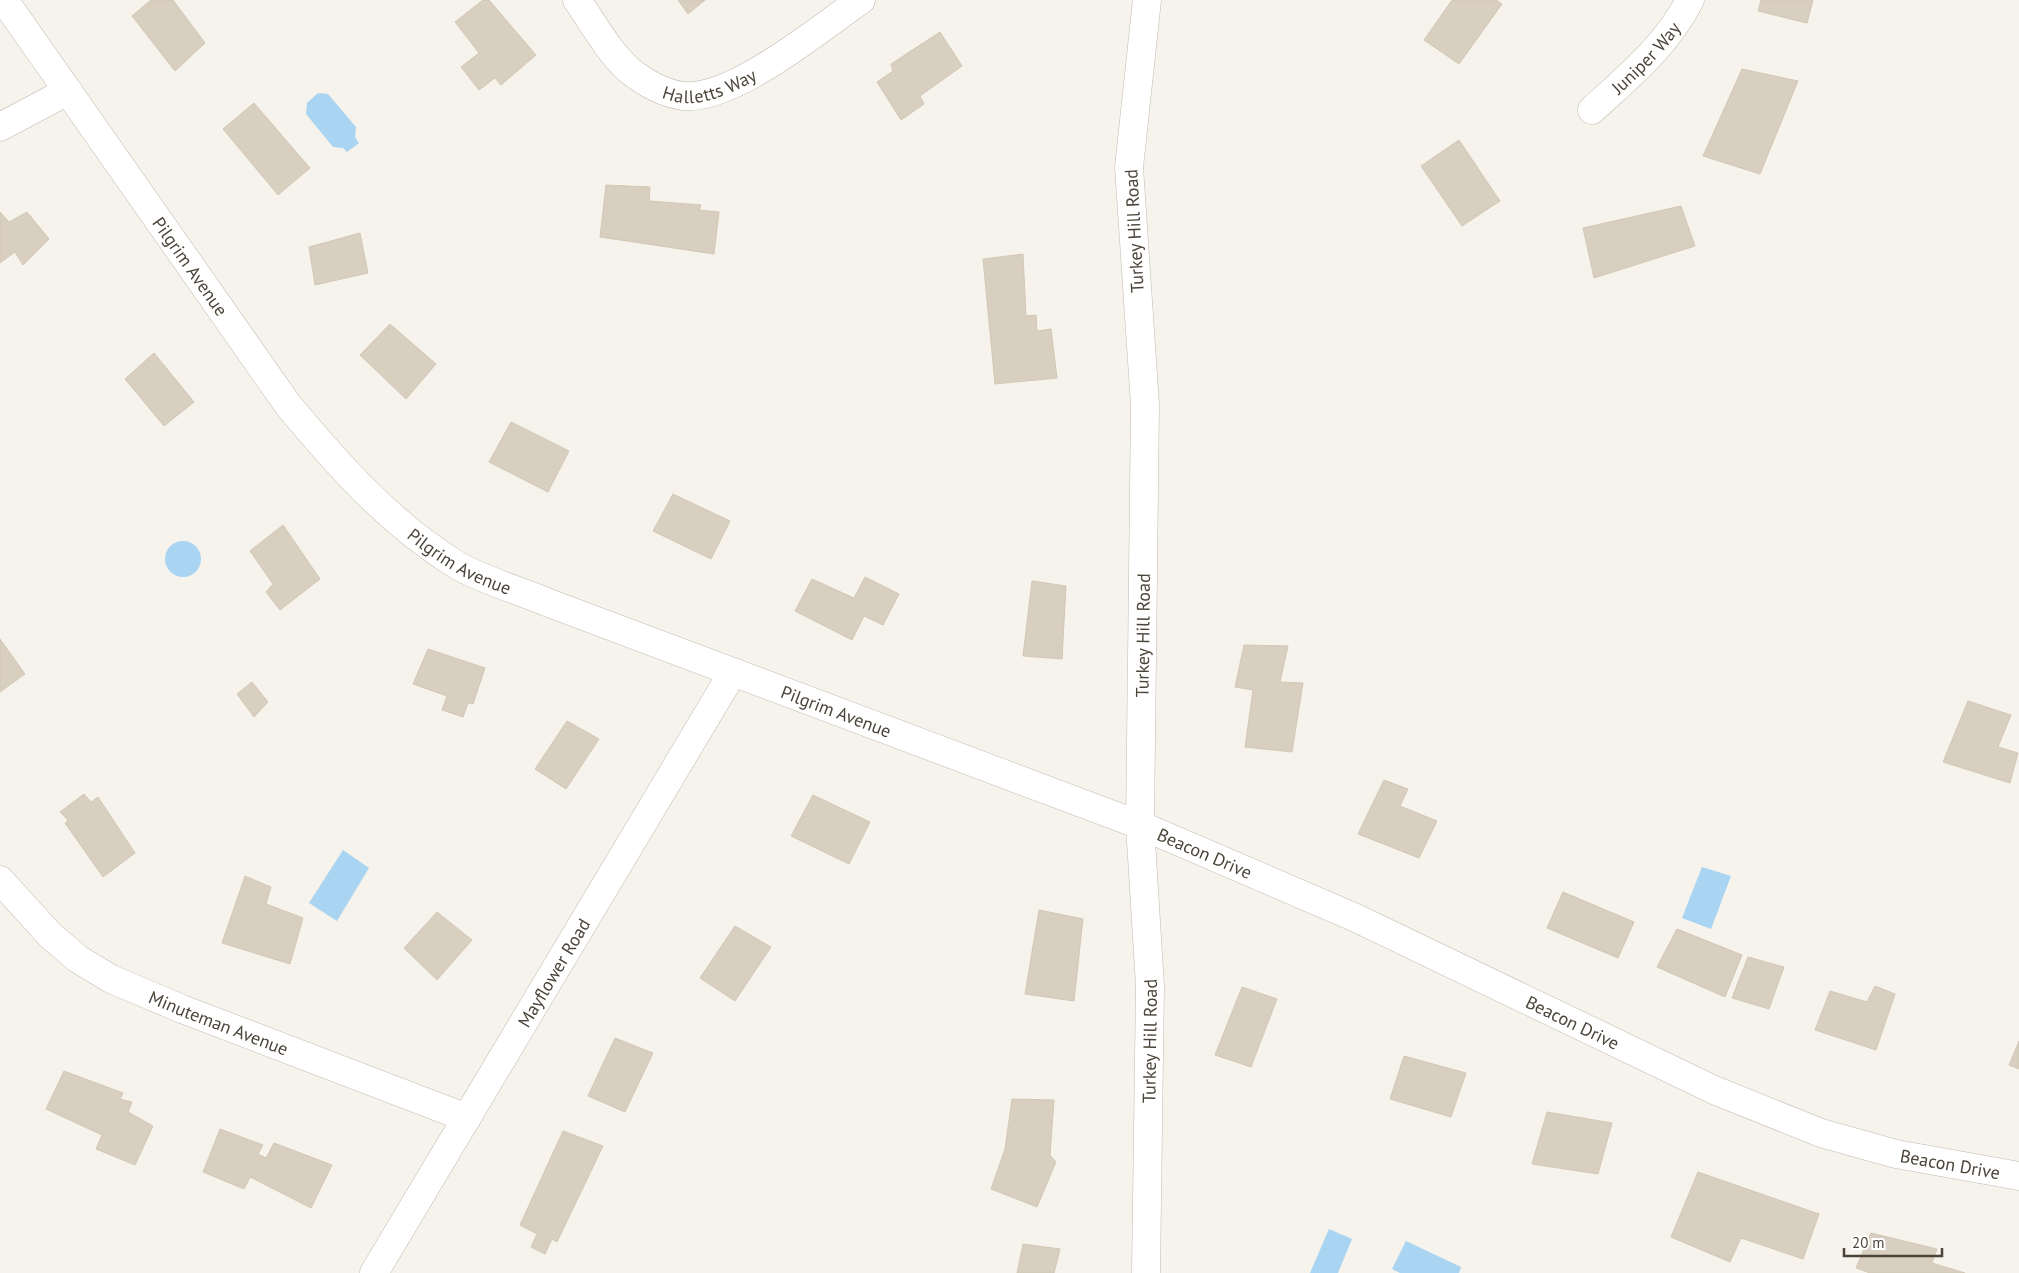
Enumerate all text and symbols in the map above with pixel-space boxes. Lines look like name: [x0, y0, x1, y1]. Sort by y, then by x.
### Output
street label: Juniper Way: [1605, 17, 1685, 99]
street label: Halletts Way: [660, 63, 761, 108]
street label: Turkey Hill Road: [1119, 168, 1149, 294]
street label: Pilgrim Avenue: [148, 212, 233, 320]
street label: Pilgrim Avenue: [403, 523, 515, 599]
street label: Turkey Hill Road: [1130, 573, 1154, 698]
street label: Pilgrim Avenue: [778, 680, 895, 742]
street label: Beacon Drive: [1154, 822, 1256, 883]
street label: Mayflower Road: [512, 914, 595, 1031]
street label: Turkey Hill Road: [1137, 978, 1162, 1103]
street label: Minuteman Avenue: [146, 985, 292, 1060]
street label: Beacon Drive: [1522, 990, 1623, 1054]
street label: Beacon Drive: [1898, 1143, 2002, 1184]
scale bar: [1844, 1226, 1942, 1258]
text: 20 m: [1852, 1233, 1885, 1252]

